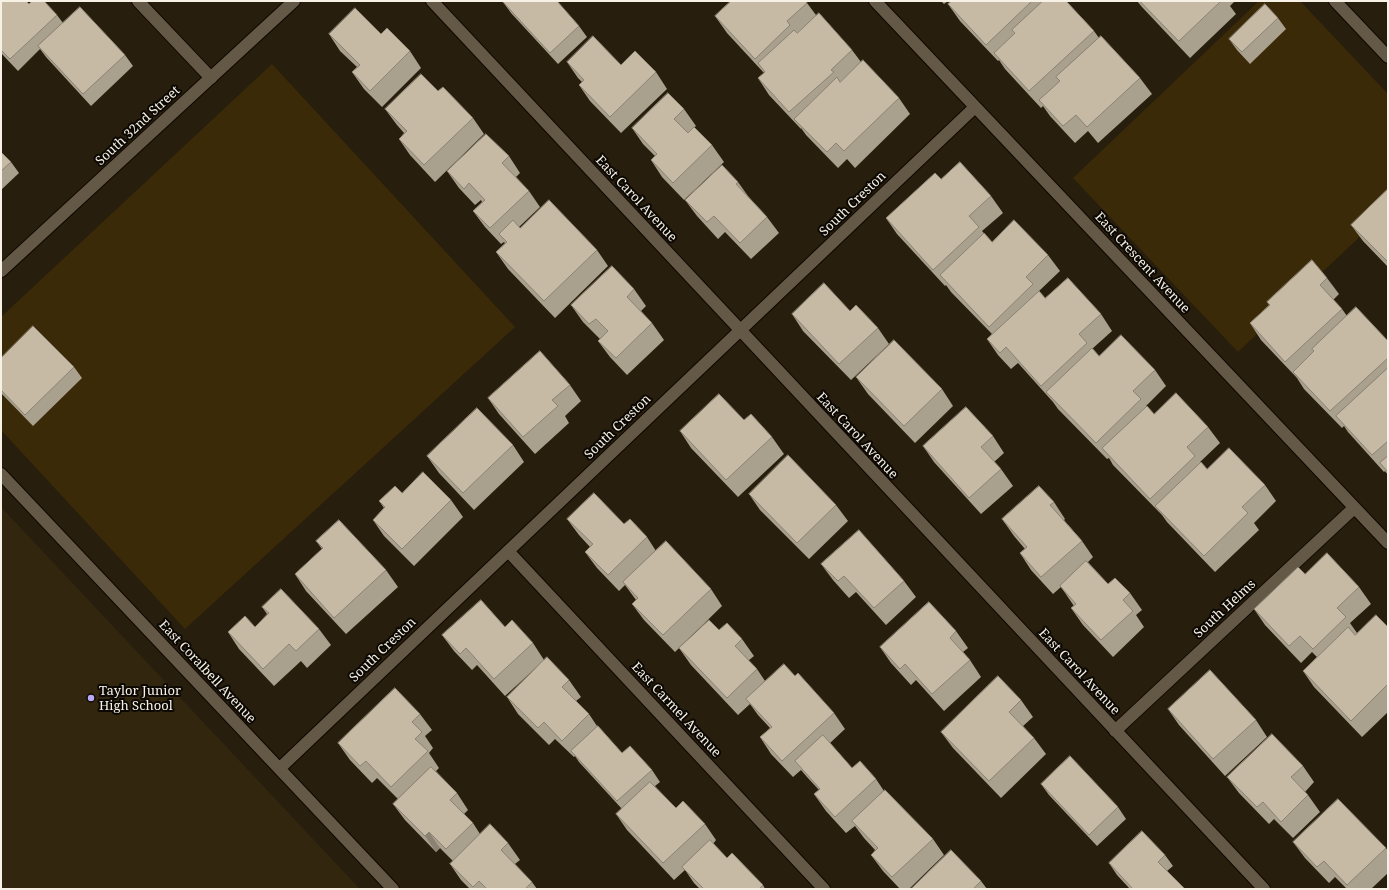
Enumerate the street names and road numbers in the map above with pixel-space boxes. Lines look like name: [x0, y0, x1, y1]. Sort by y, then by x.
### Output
street label: South 32nd Street: [93, 83, 183, 169]
street label: East Carol Avenue: [592, 153, 680, 245]
street label: South Creston: [816, 168, 890, 240]
street label: East Crescent Avenue: [1091, 209, 1193, 317]
street label: East Carol Avenue: [813, 390, 901, 482]
street label: South Creston: [581, 391, 655, 463]
street label: South Helms: [1191, 577, 1259, 641]
street label: South Creston: [346, 614, 420, 686]
street label: East Coralbell Avenue: [155, 617, 259, 727]
street label: East Carol Avenue: [1035, 626, 1123, 718]
street label: East Carmel Avenue: [628, 659, 724, 761]

